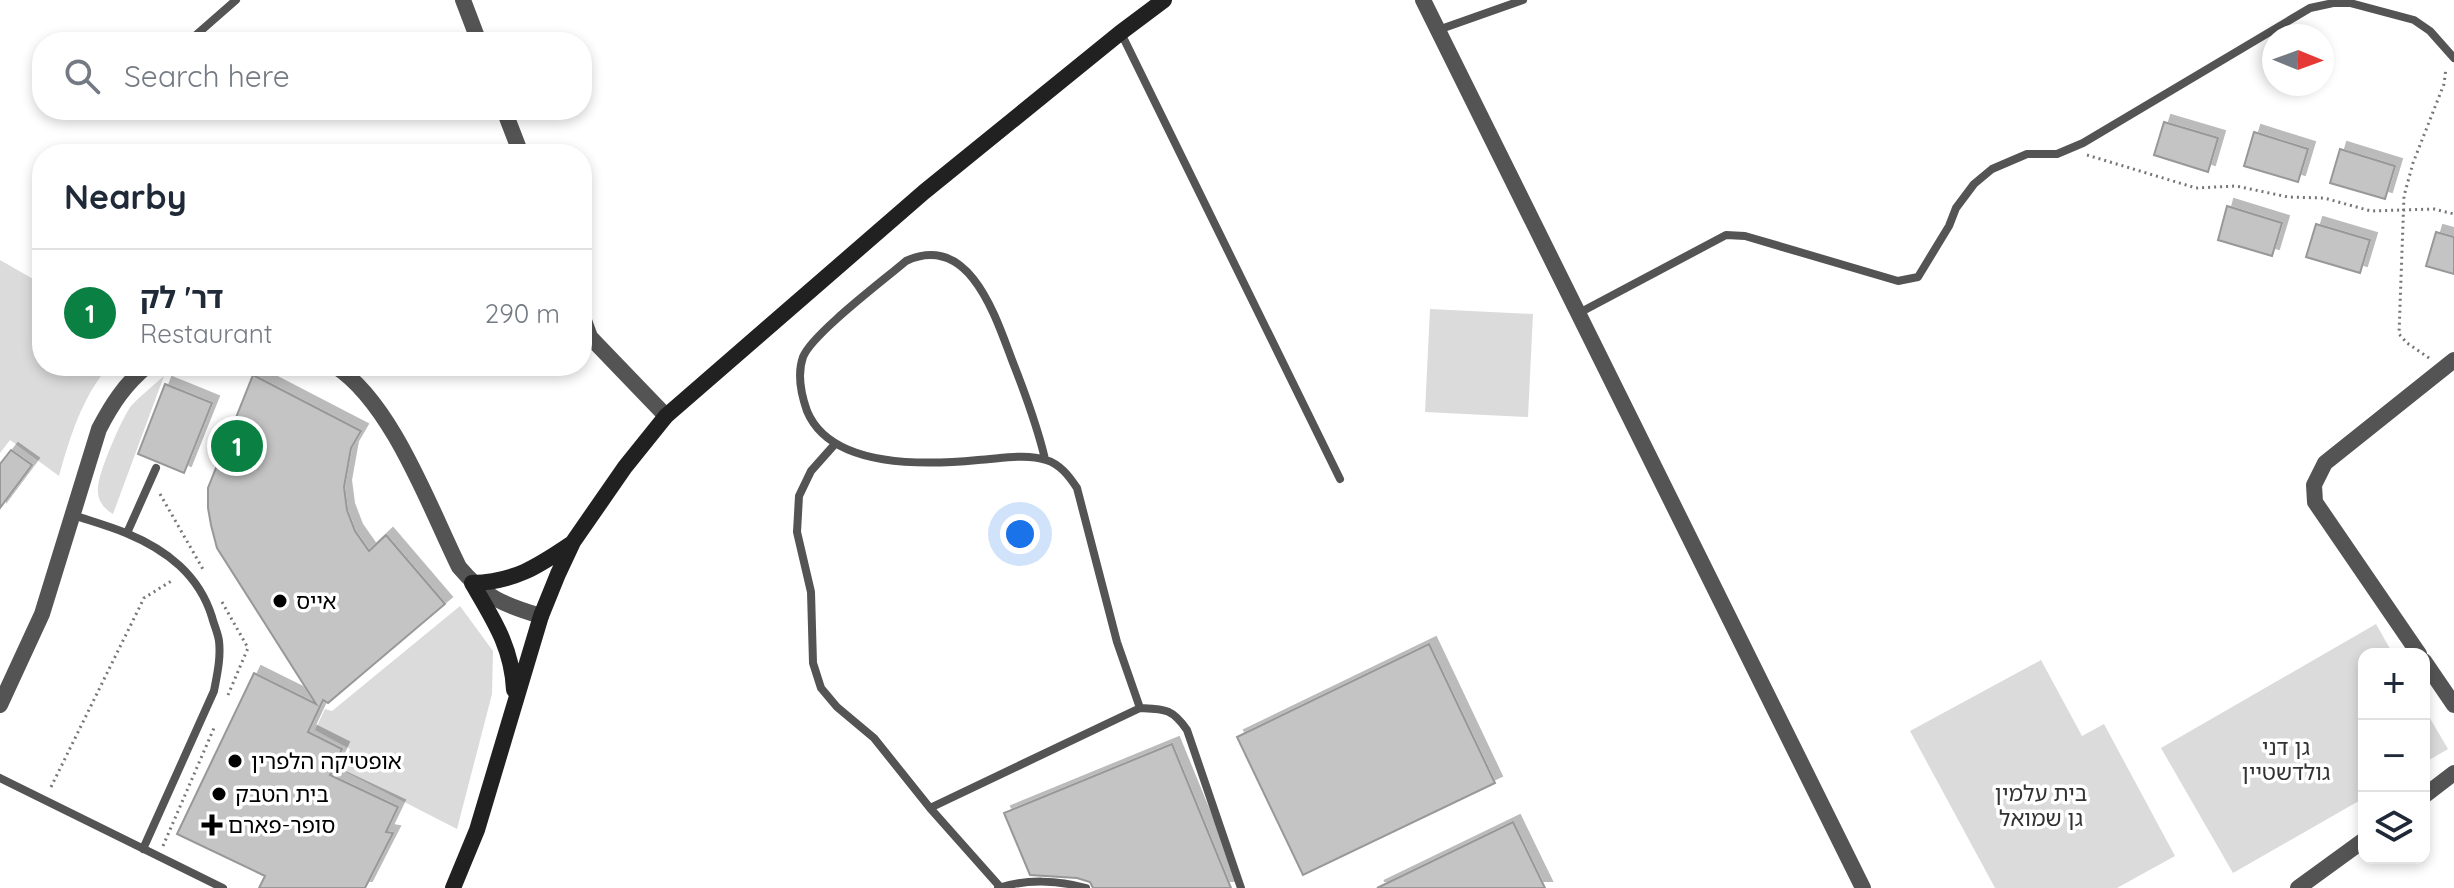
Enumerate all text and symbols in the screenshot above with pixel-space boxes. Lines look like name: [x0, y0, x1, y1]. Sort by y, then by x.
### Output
north arrow: [2262, 24, 2334, 96]
search box: [32, 32, 592, 120]
icon: search: [60, 54, 104, 98]
text: Search here: [124, 57, 290, 95]
text: Nearby: [64, 175, 187, 218]
text: דר' לק: [140, 278, 223, 316]
text: 1: [85, 297, 95, 330]
text: 290 m: [485, 297, 560, 330]
text: Restaurant: [140, 317, 273, 350]
pin: 1: [211, 416, 263, 476]
your location: [1000, 514, 1040, 554]
place label: אייס: [296, 587, 337, 615]
marker: אייס: [271, 592, 289, 610]
map controls: [2358, 648, 2430, 864]
button: +: [2358, 648, 2430, 720]
button: −: [2358, 720, 2430, 792]
park label: גן דני גולדשטיין: [2242, 733, 2330, 786]
place label: אופטיקה הלפרין: [251, 747, 402, 775]
marker: אופטיקה הלפרין: [226, 752, 244, 770]
park label: בית עלמין גן שמואל: [1995, 779, 2087, 832]
place label: בית הטבק: [235, 780, 329, 808]
marker: בית הטבק: [210, 785, 228, 803]
button: layers: [2358, 792, 2430, 864]
place label: סופר-פארם: [228, 811, 335, 839]
marker: סופר-פארם: [203, 816, 221, 834]

